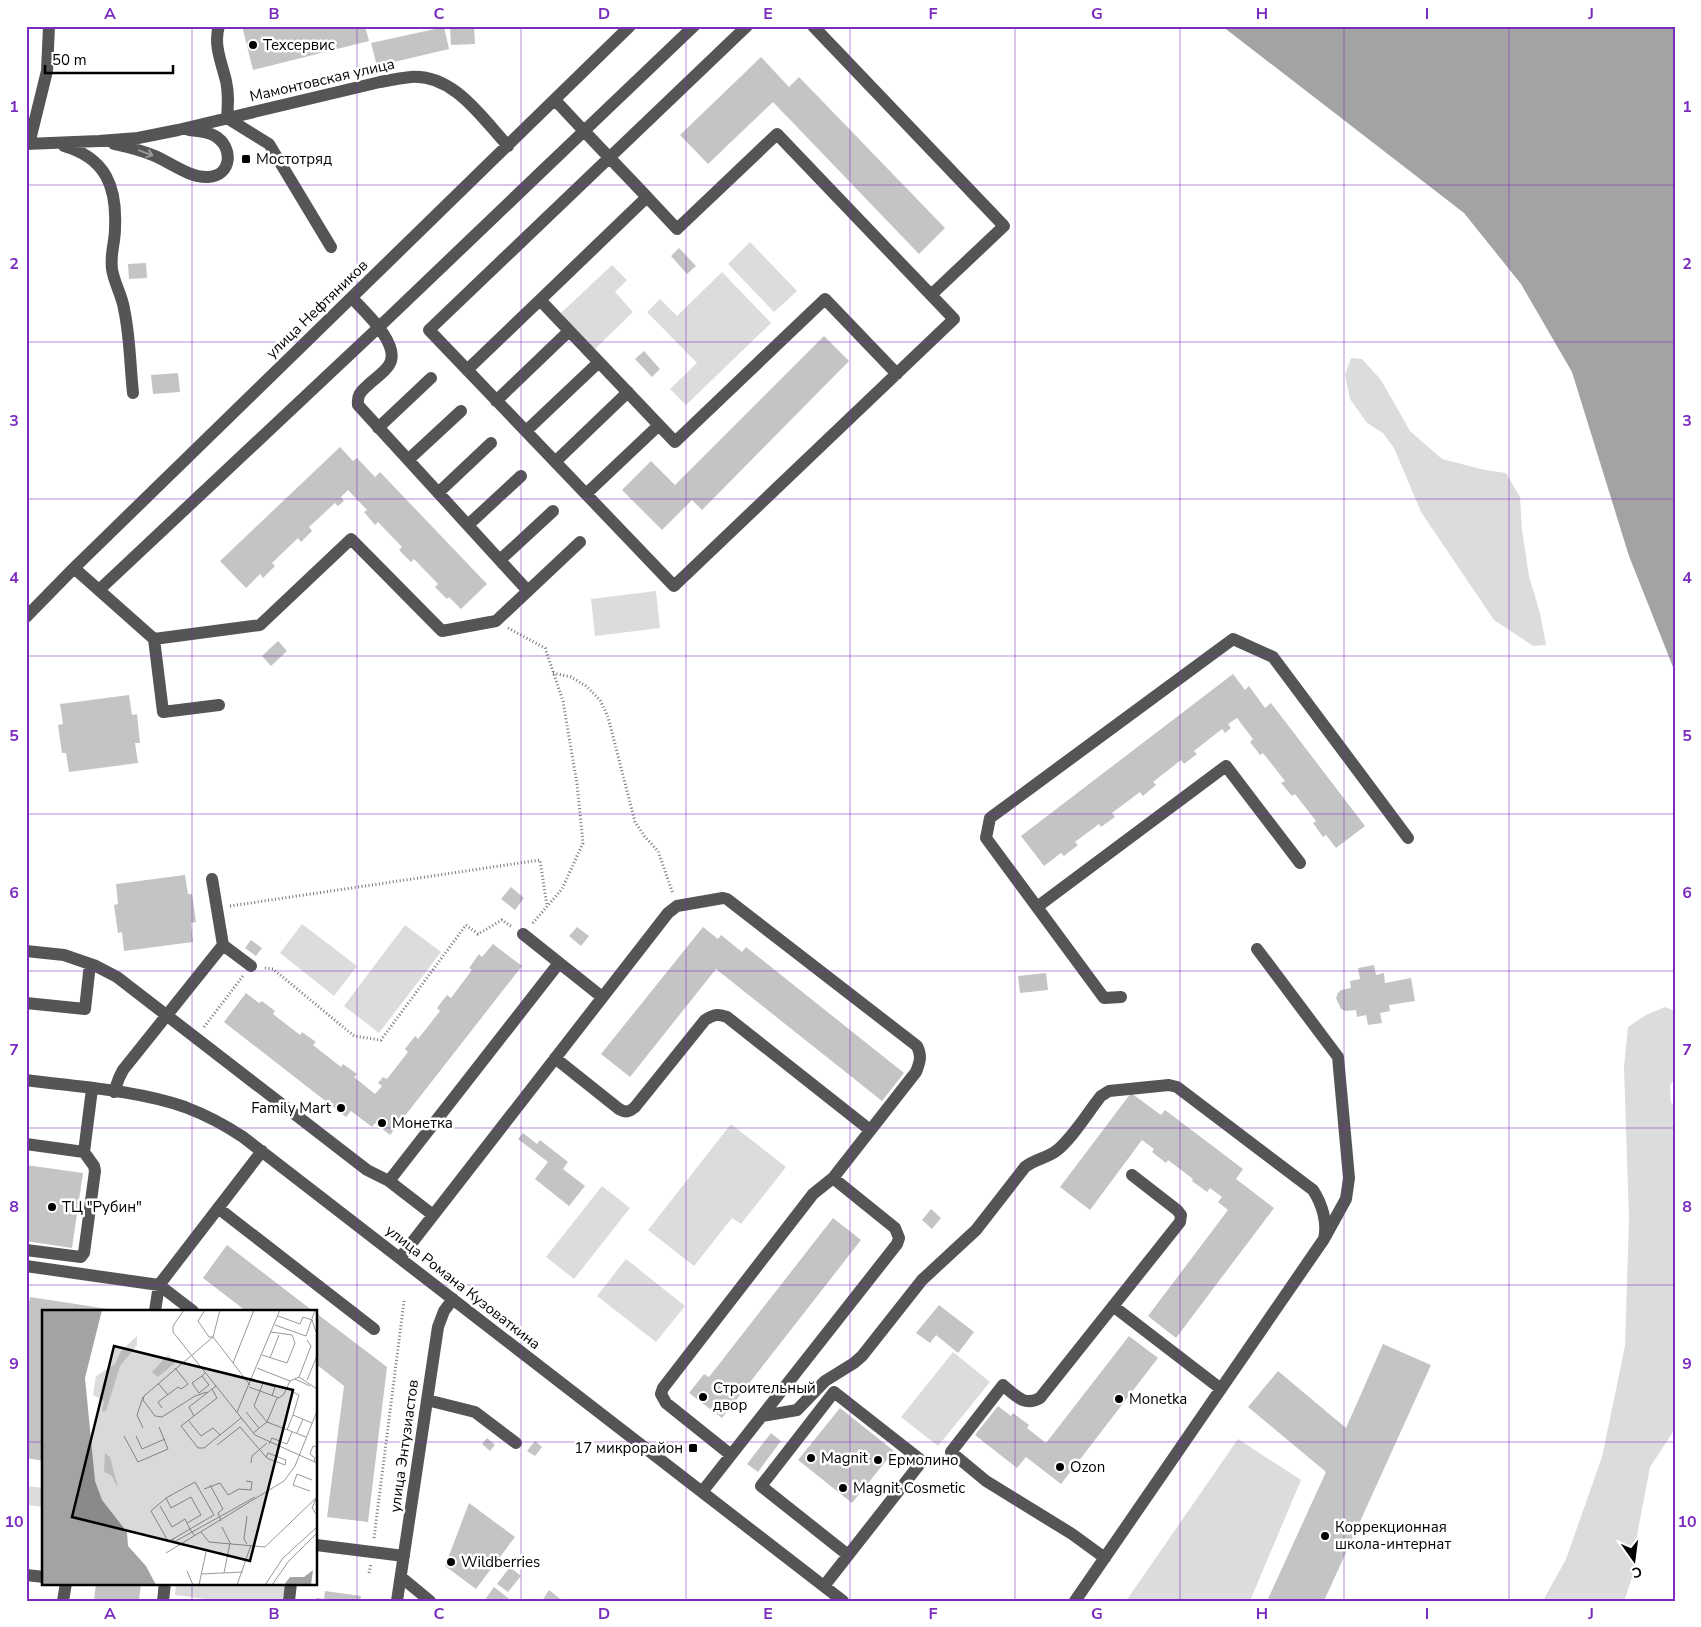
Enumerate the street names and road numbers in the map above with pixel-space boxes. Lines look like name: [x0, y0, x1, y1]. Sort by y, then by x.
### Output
street label: Мамонтовская улица: [248, 54, 396, 106]
street label: улица Нефтяников: [262, 255, 372, 363]
street label: улица Романа Кузоваткина: [381, 1220, 545, 1354]
street label: улица Энтузиастов: [385, 1378, 423, 1514]

